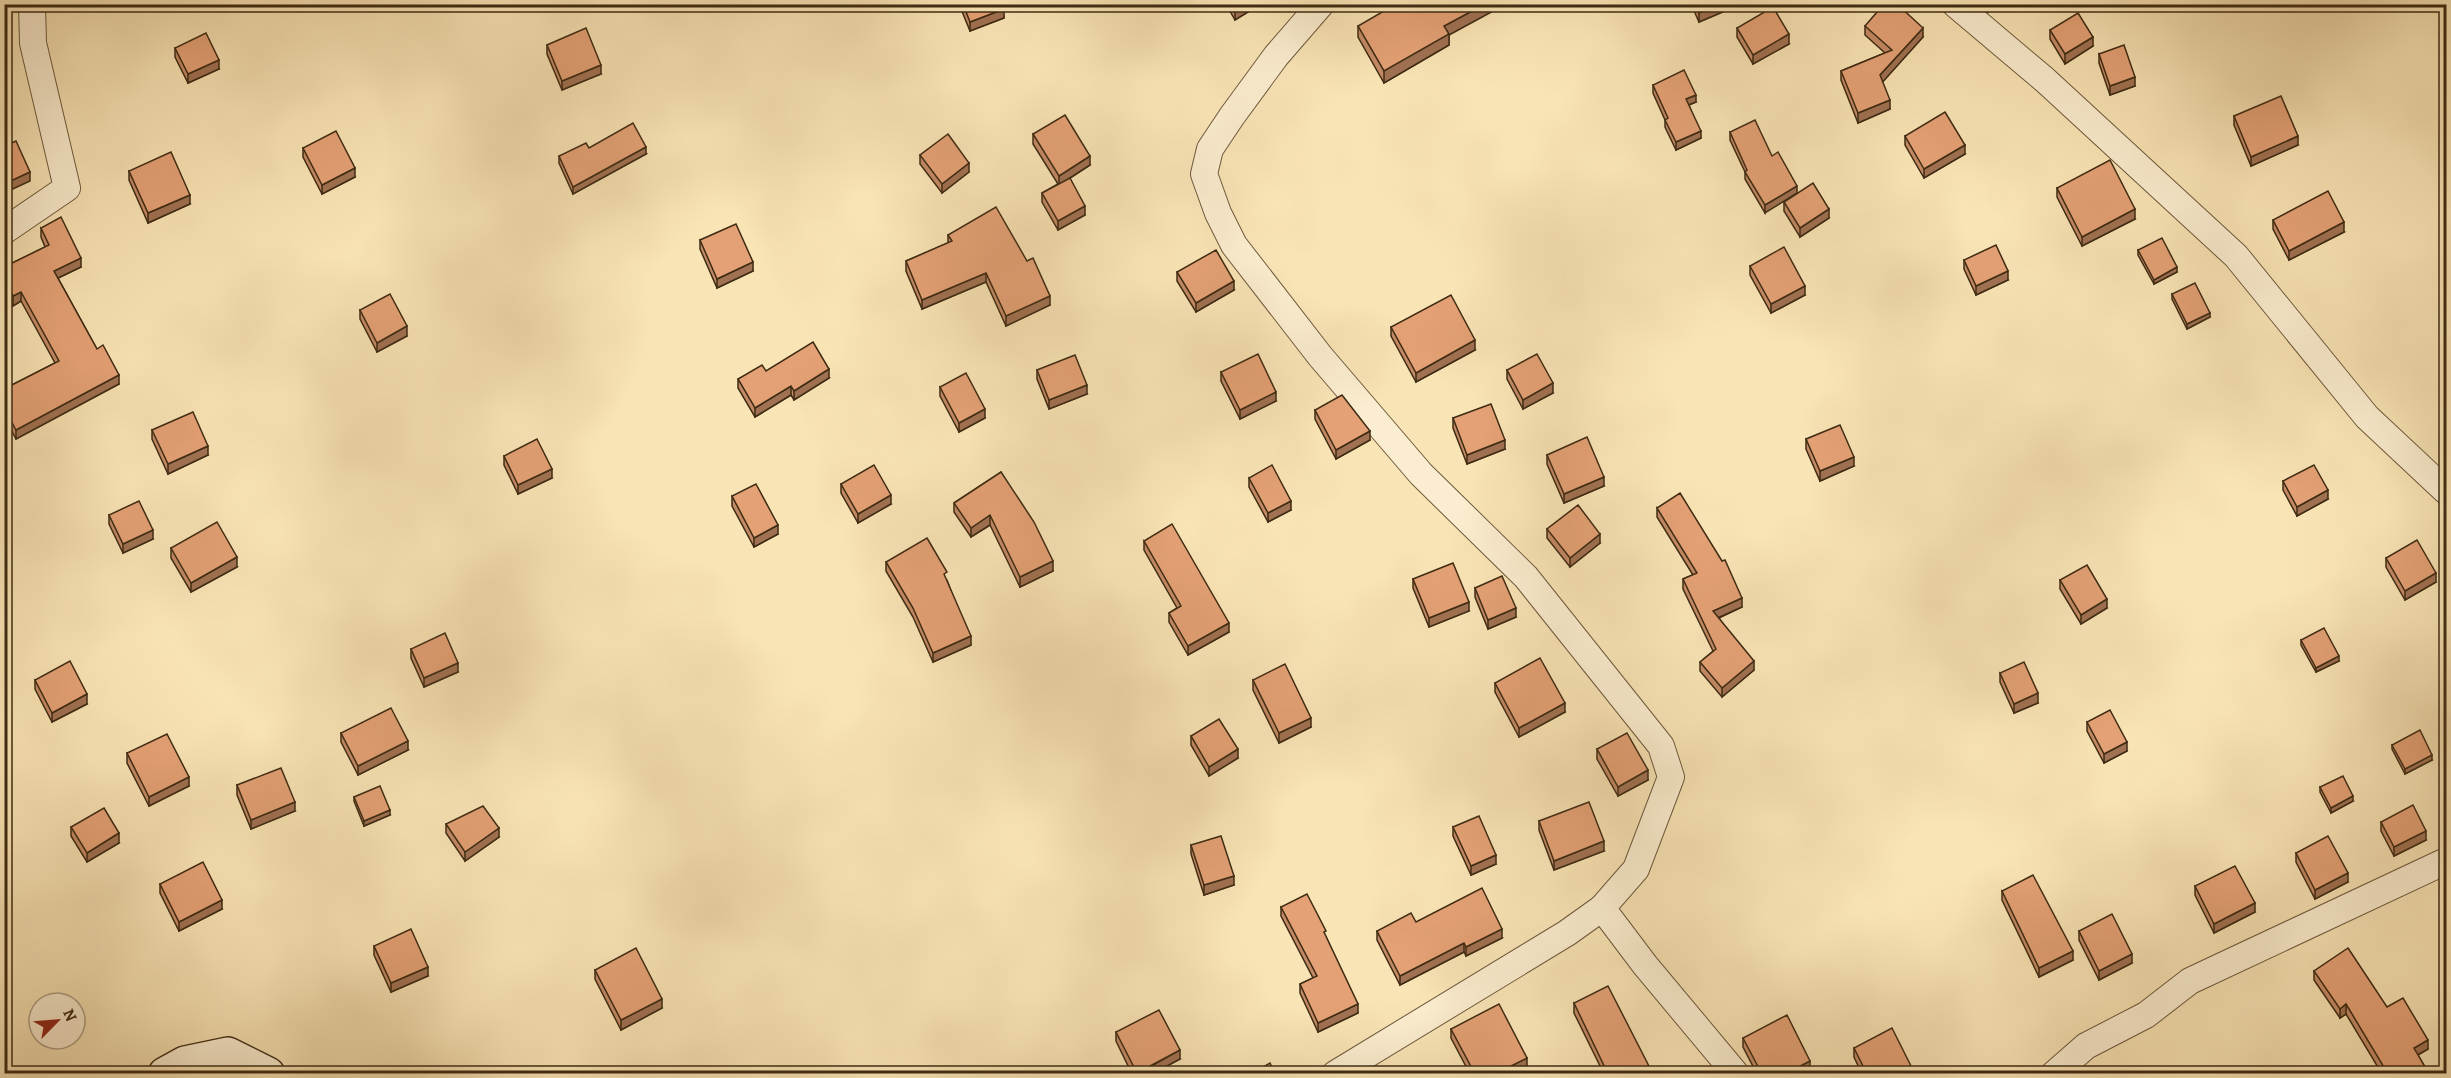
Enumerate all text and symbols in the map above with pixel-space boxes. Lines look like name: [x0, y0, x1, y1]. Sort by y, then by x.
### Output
north arrow: [27, 991, 87, 1051]
text: N: [57, 1005, 82, 1025]

